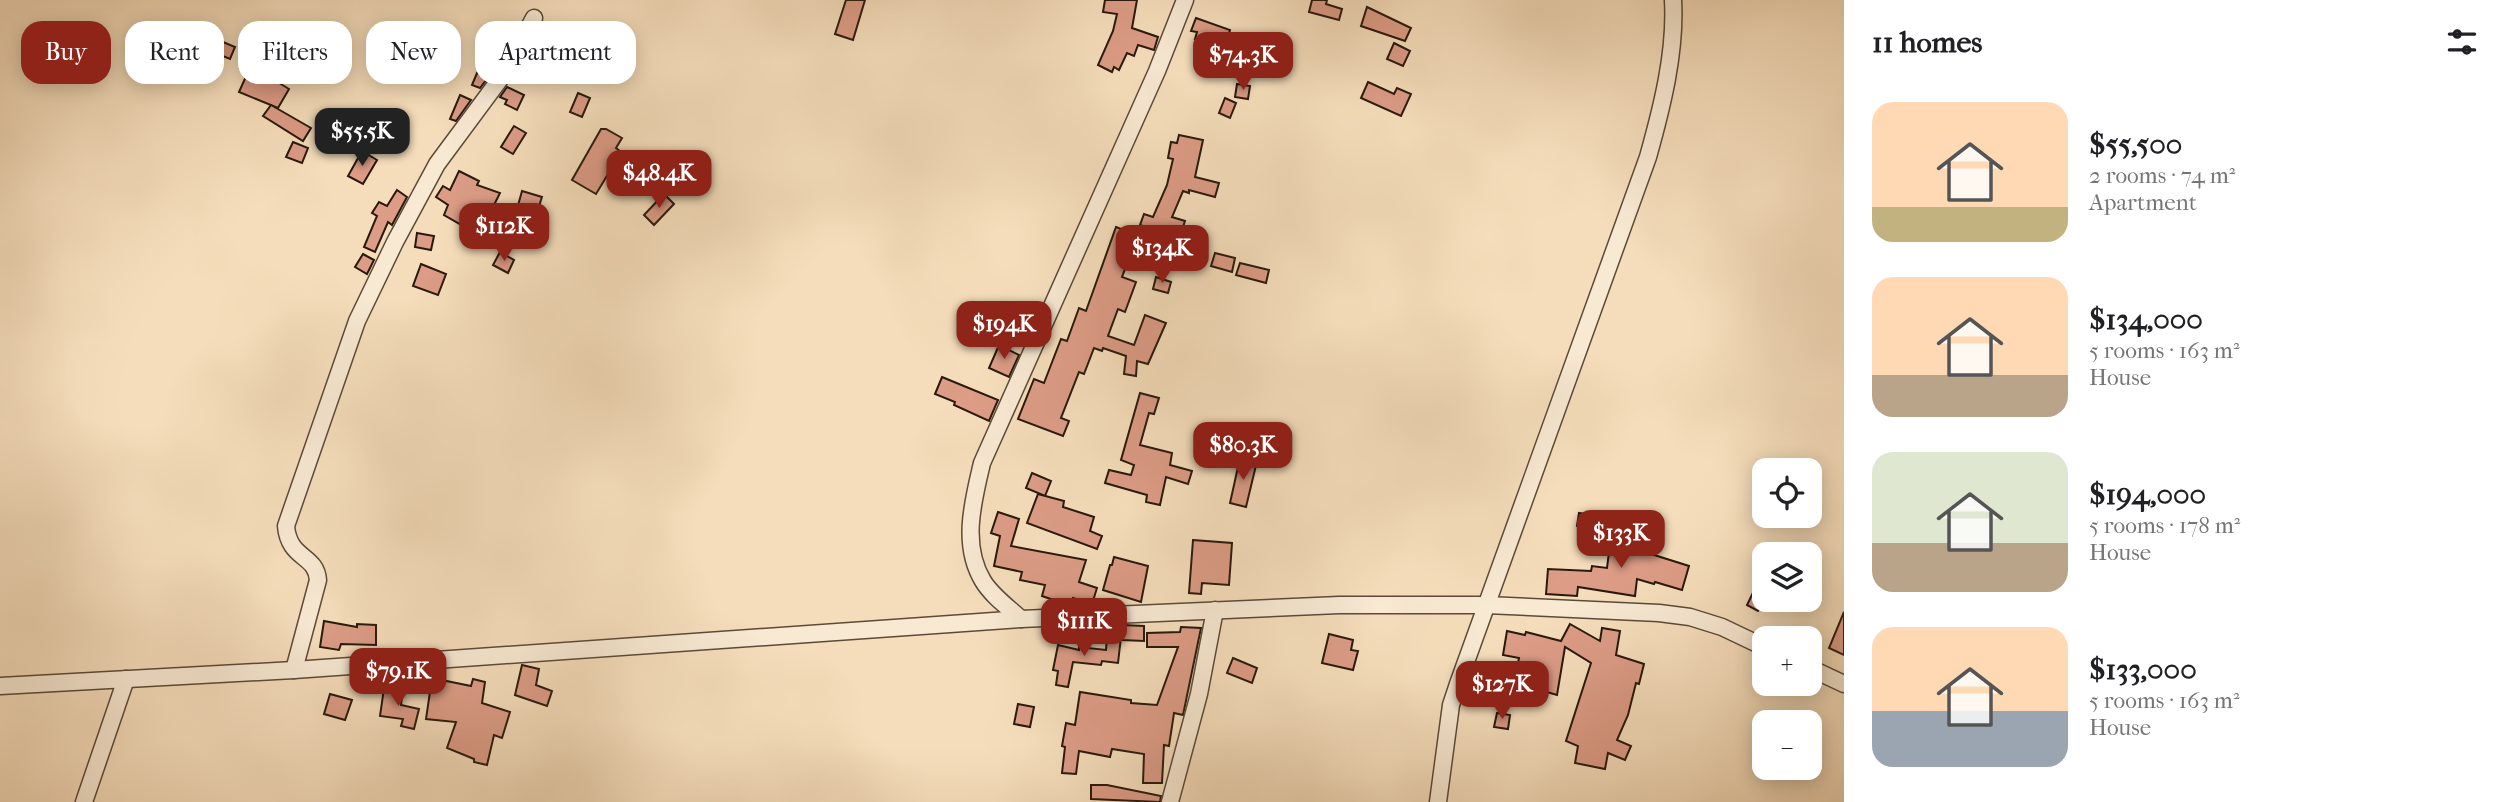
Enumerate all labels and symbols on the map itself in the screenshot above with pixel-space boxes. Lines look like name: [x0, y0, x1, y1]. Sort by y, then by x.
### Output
pin: $74.3K: [1186, 32, 1300, 92]
pin: $55.5K: [305, 108, 419, 168]
pin: $48.4K: [602, 150, 716, 210]
pin: $112K: [455, 204, 553, 263]
pin: $134K: [1113, 226, 1211, 285]
pin: $194K: [955, 302, 1053, 361]
pin: $80.3K: [1186, 422, 1300, 482]
pin: $133K: [1572, 510, 1670, 570]
pin: $111K: [1035, 598, 1133, 658]
pin: $79.1K: [341, 648, 455, 708]
pin: $127K: [1453, 662, 1551, 721]

